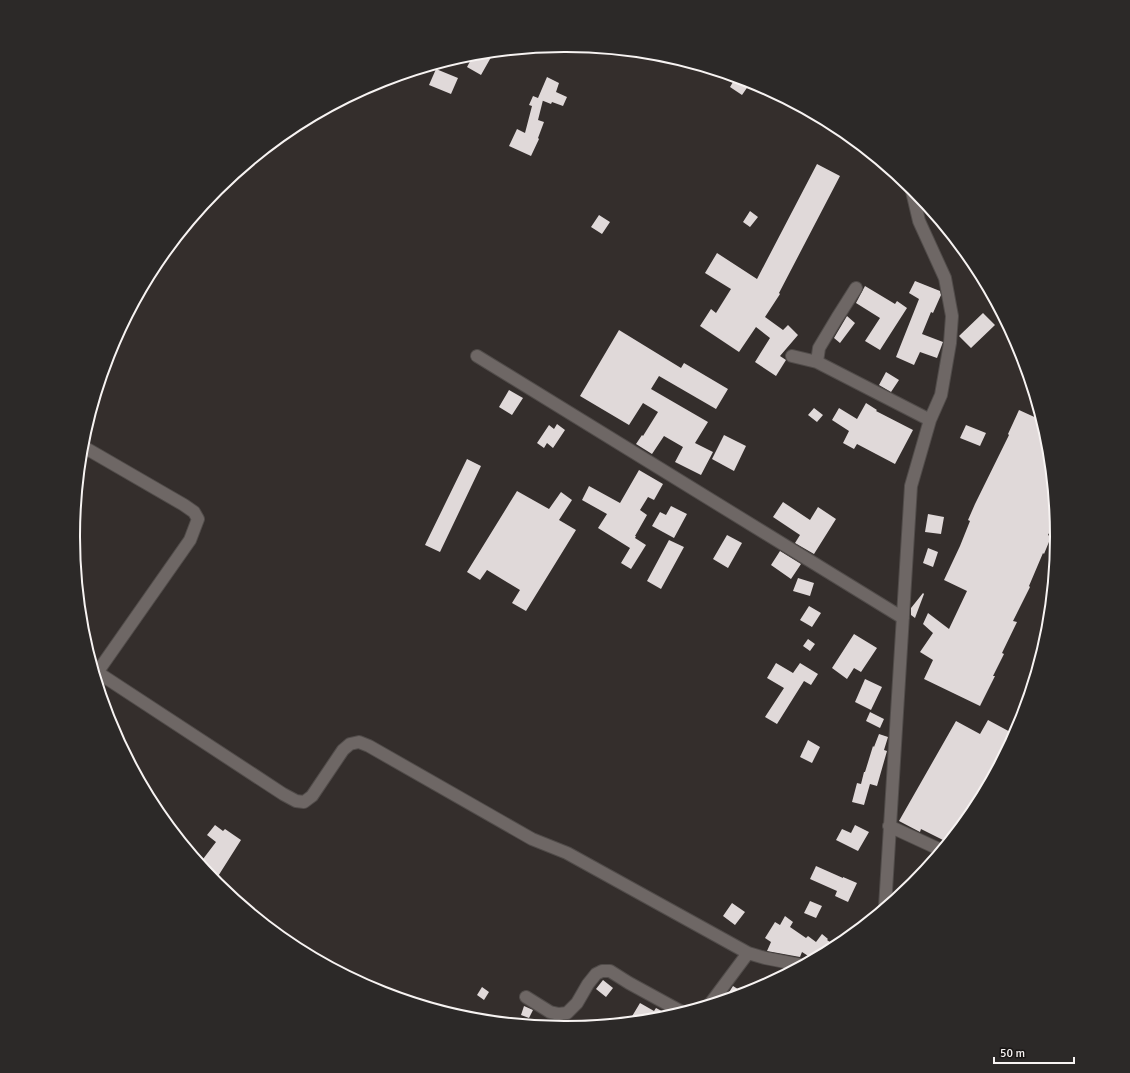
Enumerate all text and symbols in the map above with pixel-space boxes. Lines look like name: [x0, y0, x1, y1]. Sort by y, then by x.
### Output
scale bar: [994, 1039, 1074, 1065]
text: 50 m: [1000, 1046, 1025, 1061]

